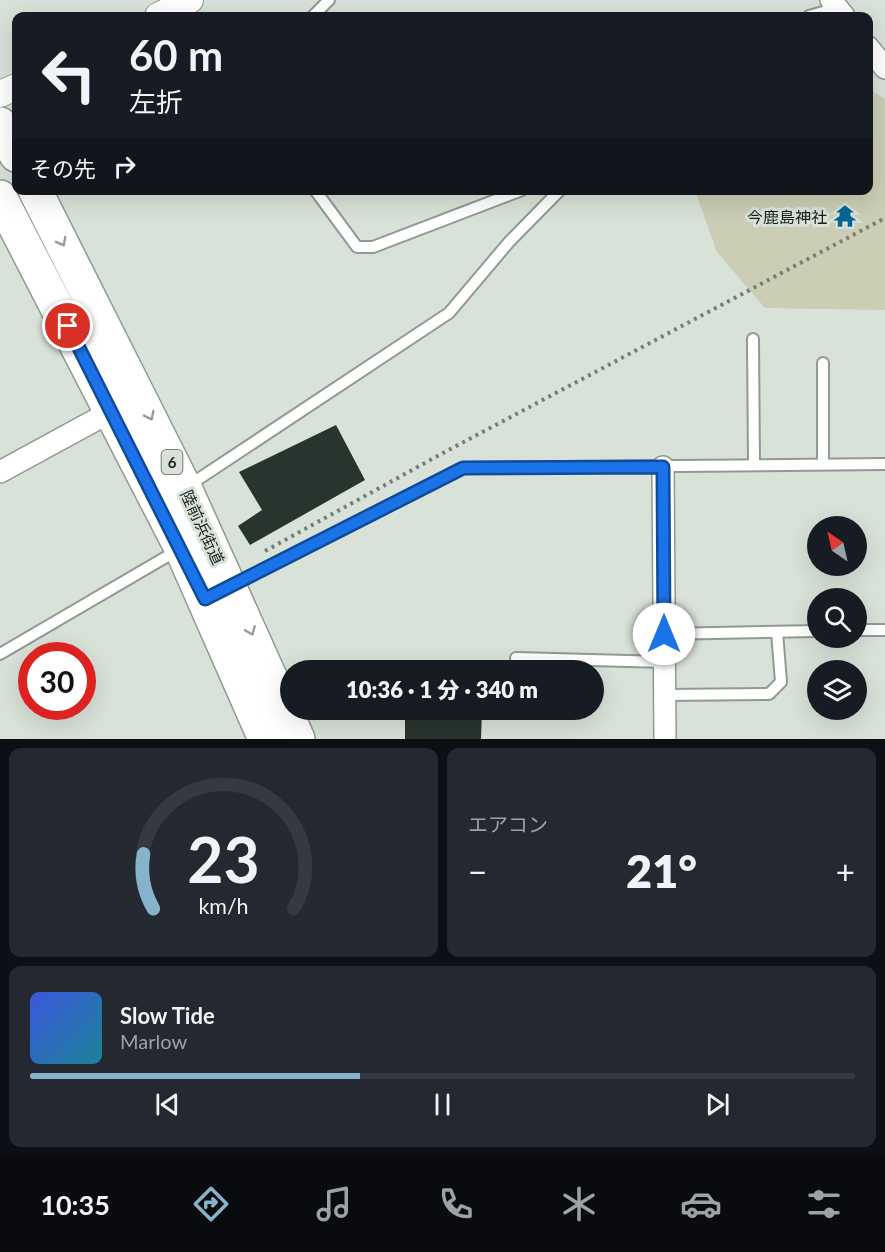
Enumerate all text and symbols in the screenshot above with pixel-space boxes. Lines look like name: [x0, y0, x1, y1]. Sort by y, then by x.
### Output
text: 60 m: [129, 30, 223, 80]
icon: left: [30, 36, 108, 114]
text: 左折: [129, 85, 183, 118]
icon: right: [108, 150, 141, 183]
text: その先: [30, 155, 96, 182]
temple icon: 今鹿島神社: [832, 203, 858, 229]
place label: 今鹿島神社: [747, 207, 827, 226]
one-way arrow: [55, 236, 66, 247]
pin: [42, 300, 93, 351]
icon: arrive: [51, 309, 84, 342]
one-way arrow: [142, 410, 154, 421]
road number: 6: [162, 450, 182, 474]
street label: 陸前浜街道: [177, 487, 229, 567]
north arrow: [807, 516, 867, 576]
map controls: [807, 516, 867, 720]
button: search: [807, 588, 867, 648]
position arrow: [632, 602, 696, 666]
one-way arrow: [244, 624, 256, 635]
speed limit sign: 30: [18, 642, 96, 720]
button: layers: [807, 660, 867, 720]
text: 10:36 · 1 分 · 340 m: [346, 676, 538, 703]
text: エアコン: [468, 812, 548, 836]
text: 23: [187, 821, 260, 896]
text: 21°: [626, 844, 697, 898]
text: −: [468, 851, 487, 891]
text: +: [836, 851, 855, 891]
text: km/h: [198, 894, 249, 920]
text: Slow Tide: [120, 1002, 215, 1029]
text: Marlow: [120, 1029, 187, 1053]
icon: previous: [151, 1088, 184, 1121]
icon: pause: [426, 1088, 459, 1121]
icon: next: [701, 1088, 734, 1121]
icon: directions: [190, 1183, 232, 1225]
icon: music: [313, 1183, 355, 1225]
icon: phone: [435, 1183, 477, 1225]
icon: climate: [558, 1183, 600, 1225]
icon: car: [680, 1183, 722, 1225]
icon: filters: [803, 1183, 845, 1225]
text: 10:35: [40, 1188, 110, 1221]

